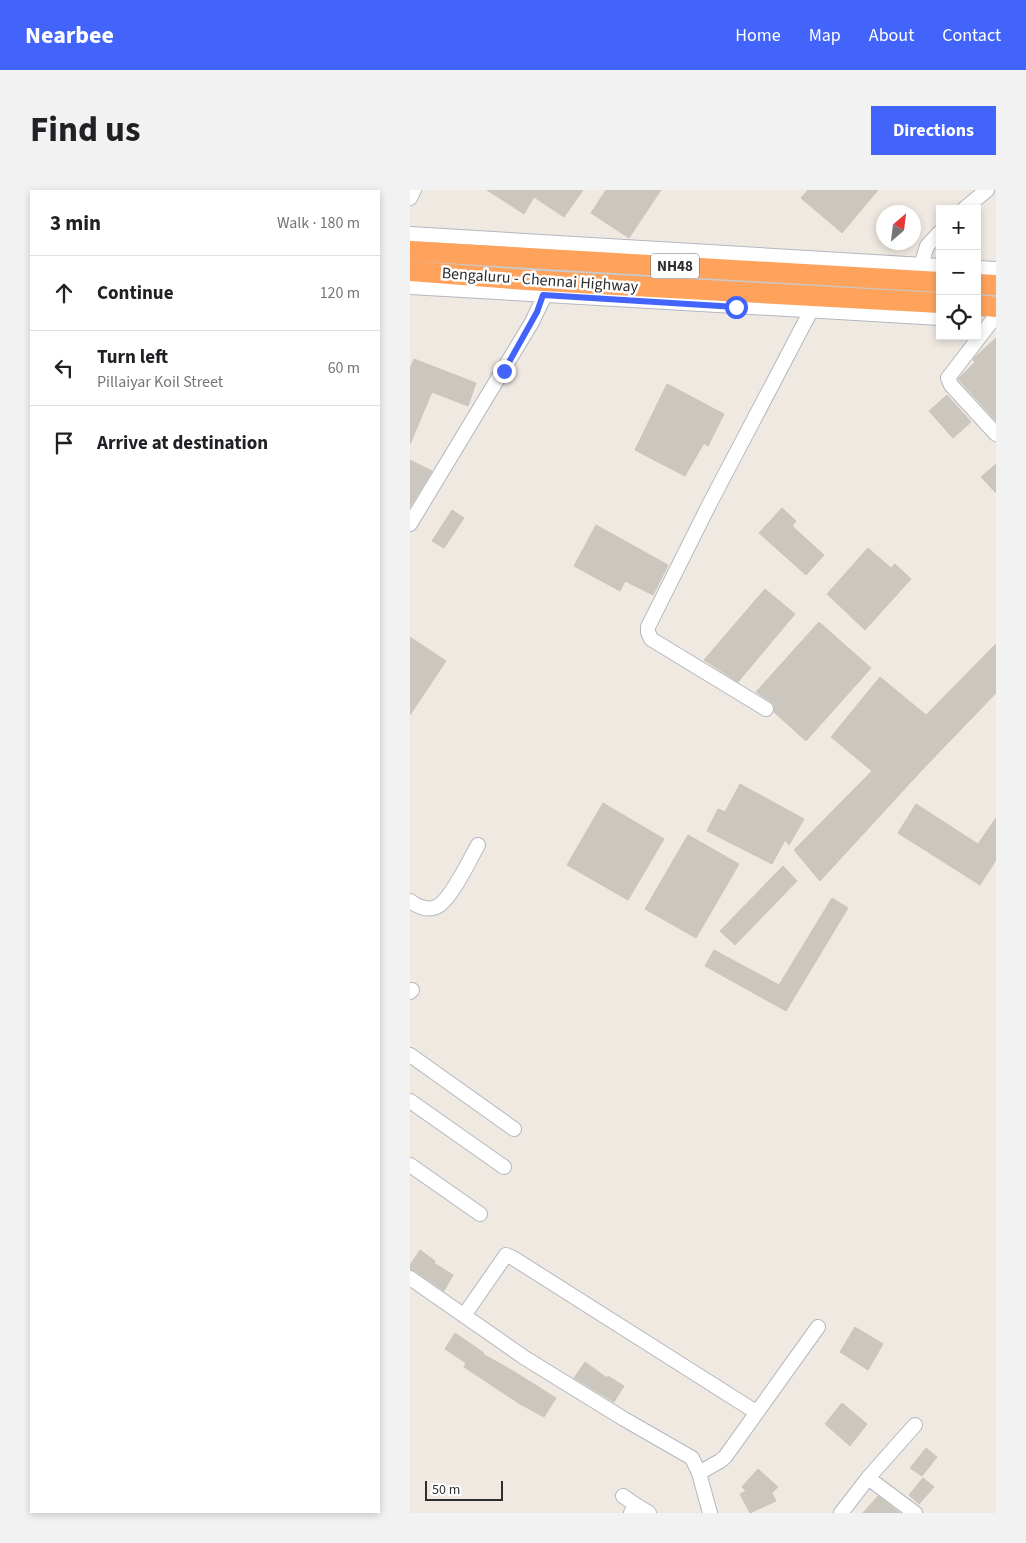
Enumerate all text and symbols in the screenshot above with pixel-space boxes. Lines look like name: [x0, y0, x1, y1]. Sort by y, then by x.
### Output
text: Nearbee: [25, 18, 114, 53]
text: Home: [735, 23, 781, 48]
text: Map: [809, 23, 841, 48]
text: About: [869, 23, 914, 48]
text: Contact: [942, 23, 1001, 48]
text: Find us: [30, 105, 140, 155]
button: Directions: [871, 106, 996, 155]
north arrow: [876, 205, 921, 250]
map controls: [936, 205, 981, 340]
button: +: [936, 205, 981, 250]
text: 3 min: [50, 208, 101, 238]
text: Walk · 180 m: [277, 212, 360, 234]
button: −: [936, 250, 981, 295]
road number: NH48: [651, 254, 699, 278]
street label: Bengaluru - Chennai Highway: [441, 262, 639, 298]
icon: ahead: [50, 279, 78, 307]
text: Continue: [97, 280, 174, 307]
text: 120 m: [320, 282, 360, 304]
button: locate: [936, 295, 981, 340]
route start: [725, 296, 748, 319]
text: Turn left: [97, 344, 168, 371]
icon: left: [50, 354, 78, 382]
text: 60 m: [328, 357, 360, 379]
route end: [493, 360, 516, 383]
text: Pillaiyar Koil Street: [97, 371, 223, 393]
icon: arrive: [50, 429, 78, 457]
text: Arrive at destination: [97, 430, 268, 457]
scale bar: [425, 1478, 502, 1501]
text: 50 m: [432, 1480, 460, 1500]

